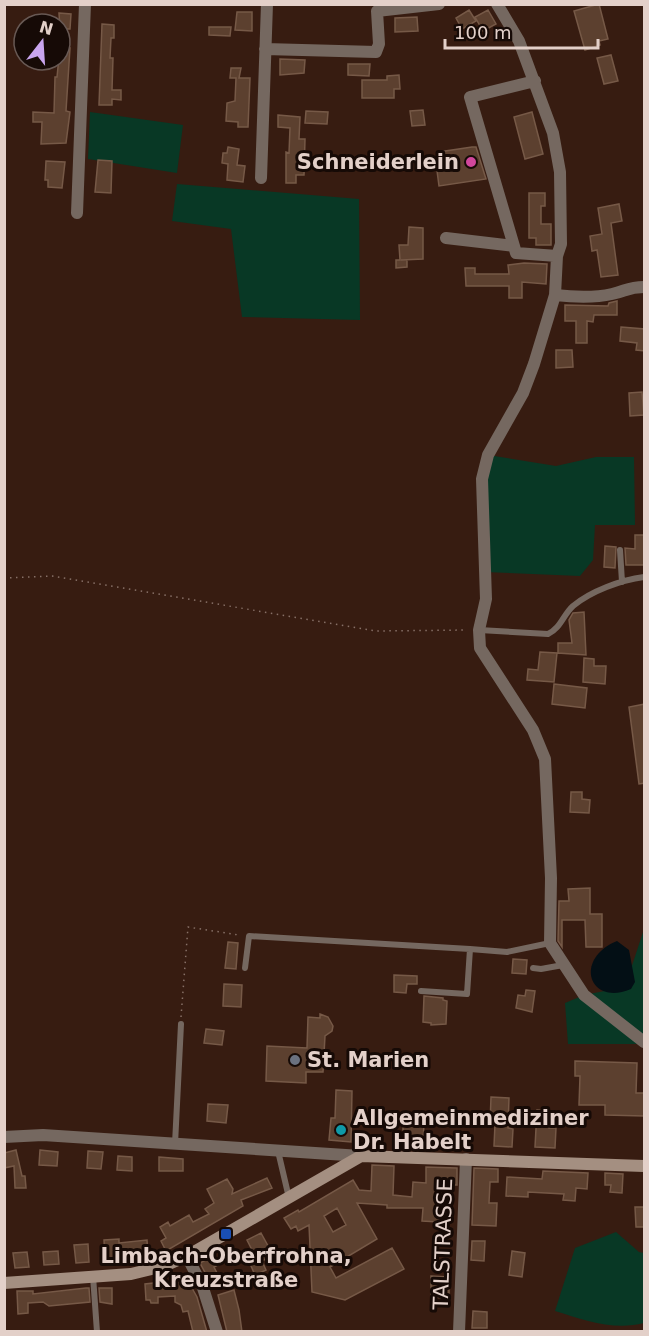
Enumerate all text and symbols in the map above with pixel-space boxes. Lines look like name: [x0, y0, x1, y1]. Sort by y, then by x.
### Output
north arrow: [12, 12, 72, 72]
scale bar: [445, 12, 598, 50]
text: N: [37, 17, 55, 39]
text: 100 m: [454, 22, 512, 43]
place label: Schneiderlein: [297, 150, 459, 174]
marker: Schneiderlein: [464, 155, 478, 169]
place label: St. Marien: [307, 1048, 429, 1072]
marker: St. Marien: [288, 1053, 302, 1067]
place label: Allgemeinmediziner Dr. Habelt: [353, 1106, 589, 1154]
marker: Allgemeinmediziner Dr. Habelt: [334, 1123, 348, 1137]
street label: TALSTRASSE: [429, 1178, 457, 1311]
marker: Limbach-Oberfrohna, Kreuzstraße: [219, 1227, 233, 1241]
place label: Limbach-Oberfrohna, Kreuzstraße: [100, 1244, 352, 1292]

